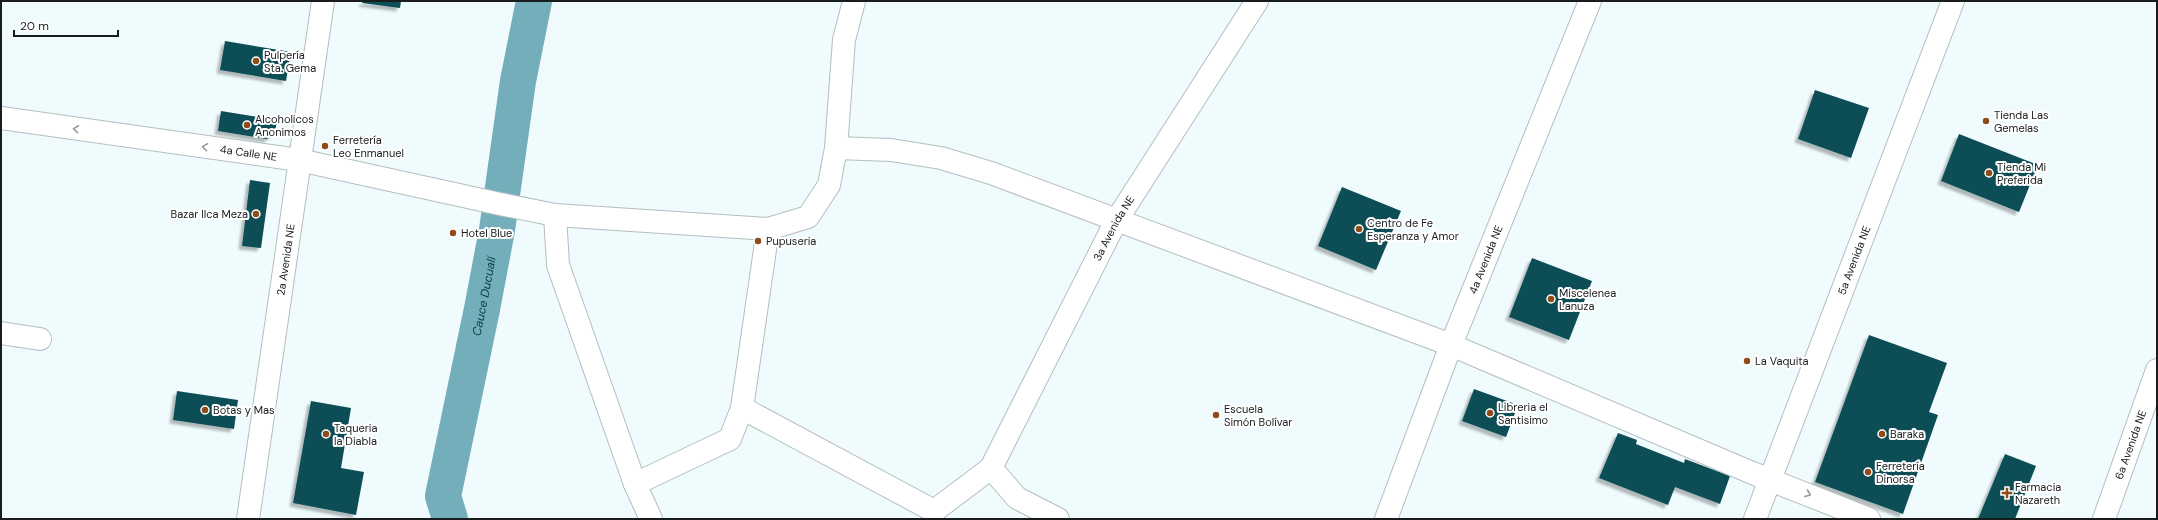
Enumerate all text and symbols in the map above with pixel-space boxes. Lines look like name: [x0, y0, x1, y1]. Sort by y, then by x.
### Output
scale bar: [14, 12, 118, 38]
text: 20 m: [20, 18, 49, 34]
place label: Pulpería Sta. Gema: [264, 48, 316, 75]
marker: Pulpería Sta. Gema: [251, 56, 261, 66]
place label: Tienda Las Gemelas: [1994, 108, 2048, 135]
place label: Alcoholicos Anonimos: [255, 112, 314, 139]
marker: Tienda Las Gemelas: [1981, 116, 1991, 126]
marker: Alcoholicos Anonimos: [242, 120, 252, 130]
one-way arrow: [73, 125, 79, 134]
place label: Ferretería Leo Enmanuel: [333, 133, 404, 160]
marker: Ferretería Leo Enmanuel: [320, 141, 330, 151]
street label: 4a Calle NE: [219, 142, 278, 164]
one-way arrow: [202, 143, 208, 152]
place label: Tienda Mi Preferida: [1997, 160, 2046, 187]
marker: Tienda Mi Preferida: [1984, 168, 1994, 178]
street label: 3a Avenida NE: [1090, 193, 1137, 263]
place label: Bazar Ilca Meza: [171, 207, 248, 221]
marker: Bazar Ilca Meza: [251, 209, 261, 219]
place label: Centro de Fe Esperanza y Amor: [1367, 216, 1459, 243]
street label: 2a Avenida NE: [273, 223, 298, 297]
street label: 4a Avenida NE: [1465, 223, 1506, 296]
marker: Centro de Fe Esperanza y Amor: [1354, 224, 1364, 234]
street label: 5a Avenida NE: [1834, 224, 1873, 297]
place label: Hotel Blue: [461, 226, 512, 240]
marker: Hotel Blue: [448, 228, 458, 238]
place label: Pupuseria: [766, 234, 816, 248]
marker: Pupuseria: [753, 236, 763, 246]
water label: Cauce Ducualí: [469, 254, 500, 337]
place label: Miscelenea Lanuza: [1559, 286, 1616, 313]
marker: Miscelenea Lanuza: [1546, 294, 1556, 304]
place label: La Vaquita: [1755, 354, 1809, 368]
marker: La Vaquita: [1742, 356, 1752, 366]
place label: Libreria el Santisimo: [1498, 400, 1548, 427]
place label: Escuela Simón Bolívar: [1224, 402, 1292, 429]
place label: Botas y Mas: [213, 403, 274, 417]
marker: Botas y Mas: [200, 405, 210, 415]
marker: Libreria el Santisimo: [1485, 408, 1495, 418]
street label: 6a Avenida NE: [2112, 408, 2149, 481]
marker: Escuela Simón Bolívar: [1211, 410, 1221, 420]
place label: Taqueria la Diabla: [334, 421, 377, 448]
place label: Baraka: [1890, 427, 1924, 441]
marker: Taqueria la Diabla: [321, 429, 331, 439]
marker: Baraka: [1877, 429, 1887, 439]
place label: Ferretería Dinorsa: [1876, 459, 1925, 486]
marker: Ferretería Dinorsa: [1863, 467, 1873, 477]
place label: Farmacia Nazareth: [2015, 480, 2061, 507]
marker: Farmacia Nazareth: [2002, 488, 2012, 498]
one-way arrow: [1803, 489, 1811, 497]

